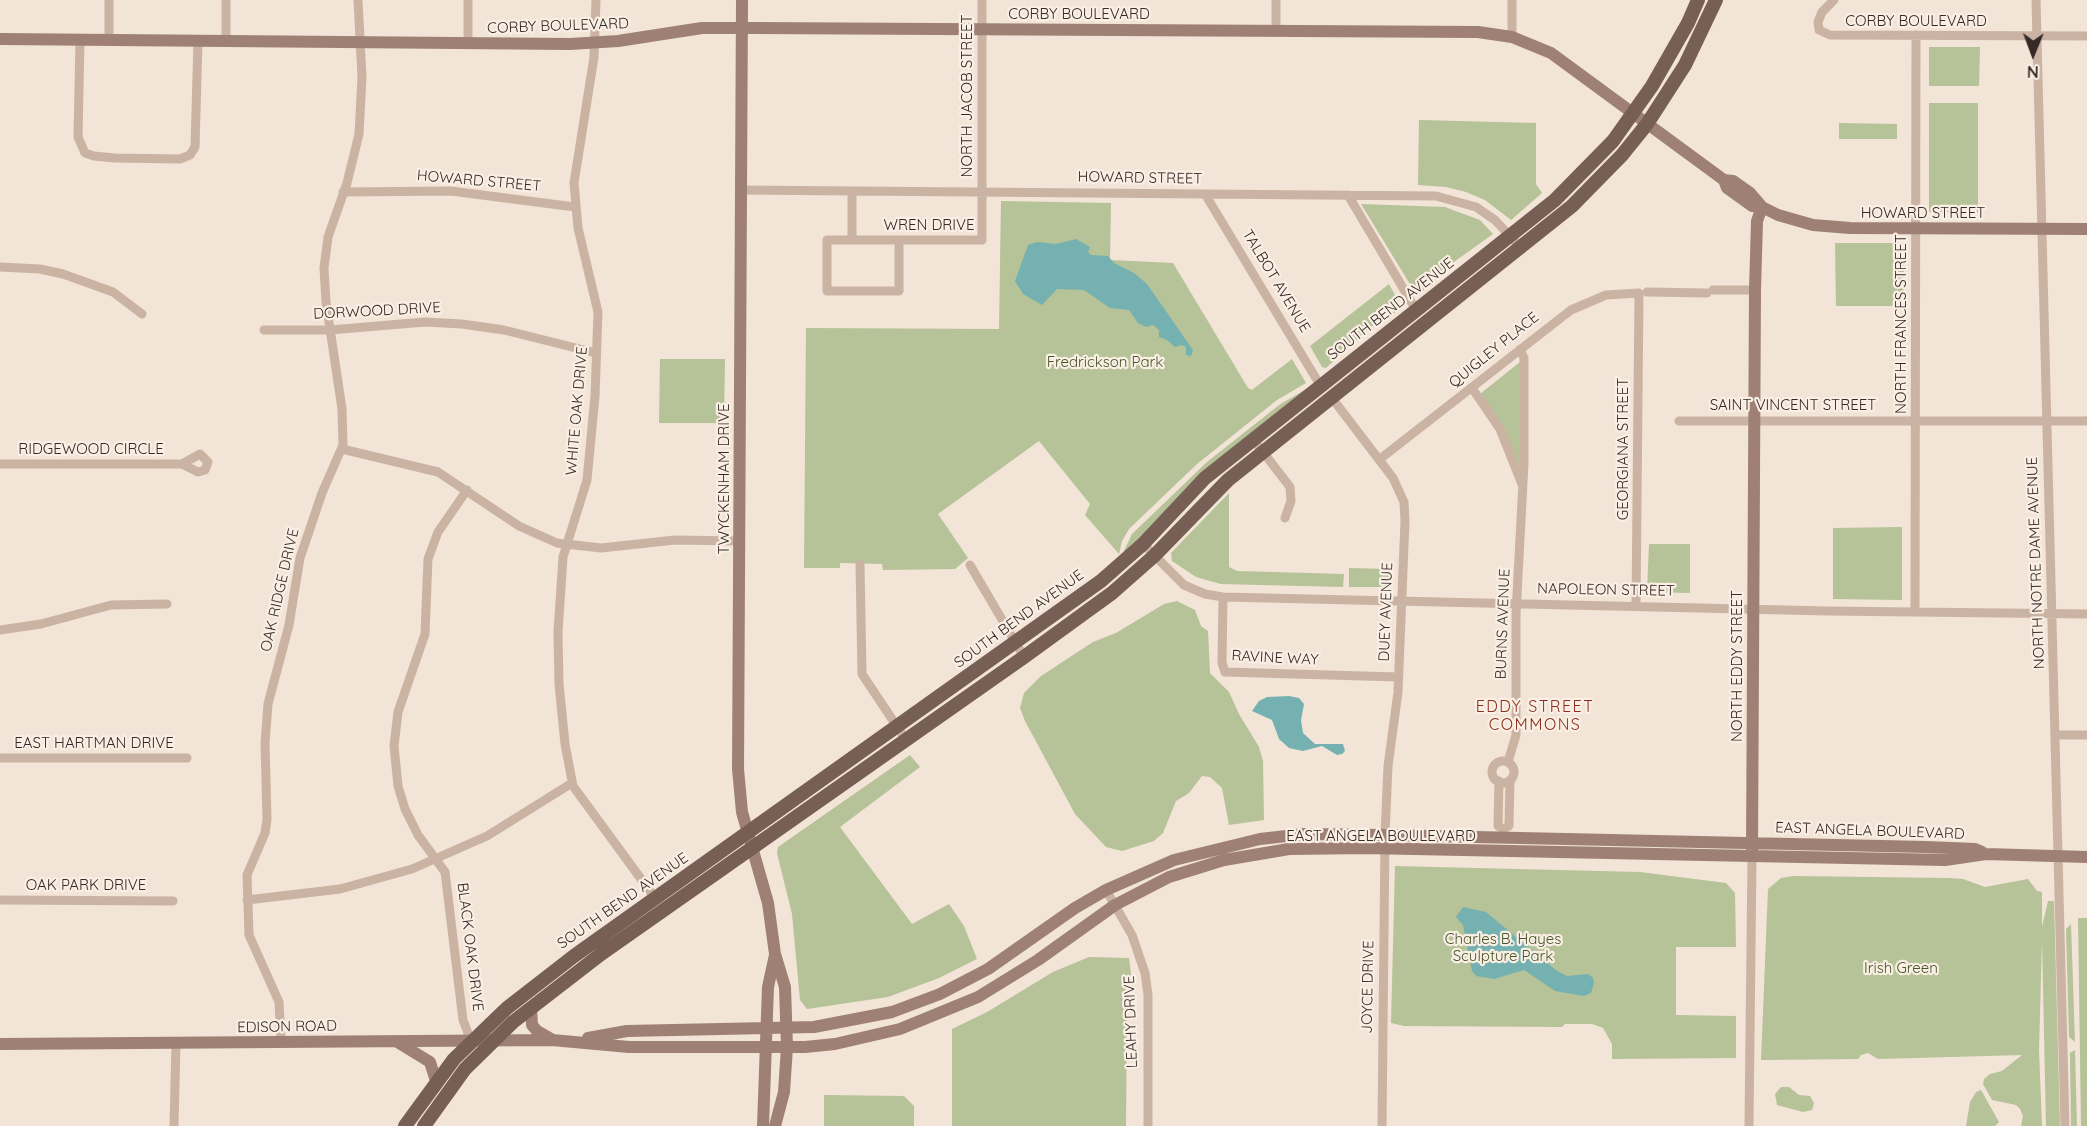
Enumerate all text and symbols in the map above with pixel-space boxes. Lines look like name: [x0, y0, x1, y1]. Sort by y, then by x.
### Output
street label: CORBY BOULEVARD: [1008, 5, 1150, 23]
street label: CORBY BOULEVARD: [1845, 12, 1987, 30]
street label: CORBY BOULEVARD: [487, 15, 629, 37]
street label: NORTH JACOB STREET: [958, 15, 976, 177]
north arrow: [2003, 24, 2063, 84]
text: N: [2027, 62, 2039, 82]
street label: HOWARD STREET: [416, 167, 542, 195]
street label: HOWARD STREET: [1078, 168, 1202, 188]
street label: HOWARD STREET: [1861, 204, 1985, 222]
street label: WREN DRIVE: [883, 216, 975, 234]
street label: TALBOT AVENUE: [1238, 226, 1314, 336]
street label: NORTH FRANCES STREET: [1892, 234, 1910, 414]
street label: SOUTH BEND AVENUE: [1324, 254, 1458, 364]
street label: DORWOOD DRIVE: [313, 299, 441, 323]
street label: QUIGLEY PLACE: [1445, 308, 1543, 392]
street label: WHITE OAK DRIVE: [562, 346, 592, 476]
park label: Fredrickson Park: [1047, 353, 1163, 371]
street label: GEORGIANA STREET: [1614, 378, 1632, 520]
street label: SAINT VINCENT STREET: [1710, 396, 1876, 414]
street label: TWYCKENHAM DRIVE: [715, 403, 733, 555]
street label: RIDGEWOOD CIRCLE: [18, 440, 164, 458]
street label: NORTH NOTRE DAME AVENUE: [2023, 457, 2049, 669]
street label: OAK RIDGE DRIVE: [257, 527, 303, 653]
street label: DUEY AVENUE: [1375, 562, 1397, 662]
street label: SOUTH BEND AVENUE: [951, 566, 1087, 672]
street label: BURNS AVENUE: [1492, 568, 1514, 680]
street label: NAPOLEON STREET: [1537, 580, 1675, 600]
street label: NORTH EDDY STREET: [1728, 590, 1746, 742]
street label: RAVINE WAY: [1231, 647, 1319, 669]
district label: EDDY STREET COMMONS: [1476, 697, 1594, 735]
street label: EAST HARTMAN DRIVE: [14, 734, 174, 752]
street label: EAST ANGELA BOULEVARD: [1775, 819, 1965, 843]
street label: EAST ANGELA BOULEVARD: [1286, 827, 1476, 845]
street label: SOUTH BEND AVENUE: [554, 849, 692, 953]
street label: OAK PARK DRIVE: [26, 876, 146, 894]
street label: BLACK OAK DRIVE: [453, 881, 487, 1013]
park label: Charles B. Hayes Sculpture Park: [1445, 930, 1561, 965]
street label: JOYCE DRIVE: [1358, 940, 1378, 1034]
park label: Irish Green: [1864, 959, 1938, 977]
street label: LEAHY DRIVE: [1120, 975, 1142, 1069]
street label: EDISON ROAD: [237, 1017, 337, 1037]

